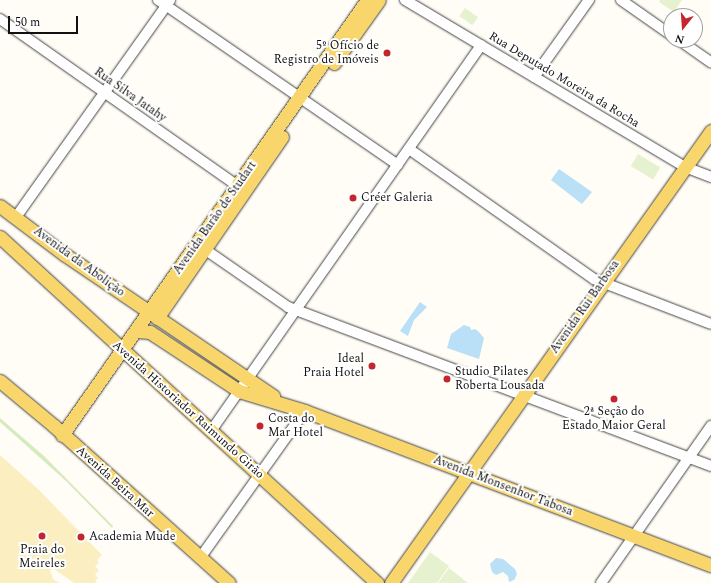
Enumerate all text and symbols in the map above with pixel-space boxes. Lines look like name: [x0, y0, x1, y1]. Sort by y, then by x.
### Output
scale bar: [10, 8, 80, 34]
north arrow: [663, 8, 703, 48]
text: 50 m: [15, 13, 40, 32]
street label: Rua Deputado Moreira da Rocha: [486, 29, 642, 131]
text: N: [673, 30, 686, 48]
place label: 5º Ofício de Registro de Imóveis: [274, 39, 379, 67]
marker: 5º Ofício de Registro de Imóveis: [382, 48, 392, 58]
street label: Rua Silva Jatahy: [91, 65, 169, 125]
street label: Avenida Barão de Studart: [170, 159, 260, 277]
place label: Créer Galeria: [361, 191, 433, 205]
marker: Créer Galeria: [348, 193, 358, 203]
street label: Avenida da Abolição: [31, 224, 127, 300]
street label: Avenida Rui Barbosa: [547, 258, 623, 356]
street label: Avenida Historiador Raimundo Girão: [109, 338, 267, 482]
place label: Ideal Praia Hotel: [303, 352, 364, 380]
marker: Ideal Praia Hotel: [367, 361, 377, 371]
place label: Studio Pilates Roberta Lousada: [455, 365, 544, 393]
marker: Studio Pilates Roberta Lousada: [442, 374, 452, 384]
marker: 2ª Seção do Estado Maior Geral: [609, 394, 619, 404]
place label: 2ª Seção do Estado Maior Geral: [562, 405, 666, 433]
place label: Costa do Mar Hotel: [268, 412, 323, 440]
marker: Costa do Mar Hotel: [255, 421, 265, 431]
street label: Avenida Beira Mar: [73, 443, 157, 521]
street label: Avenida Monsenhor Tabosa: [431, 453, 575, 519]
place label: Academia Mude: [89, 530, 176, 544]
marker: Praia do Meireles: [37, 531, 47, 541]
marker: Academia Mude: [76, 532, 86, 542]
place label: Praia do Meireles: [19, 543, 65, 571]

